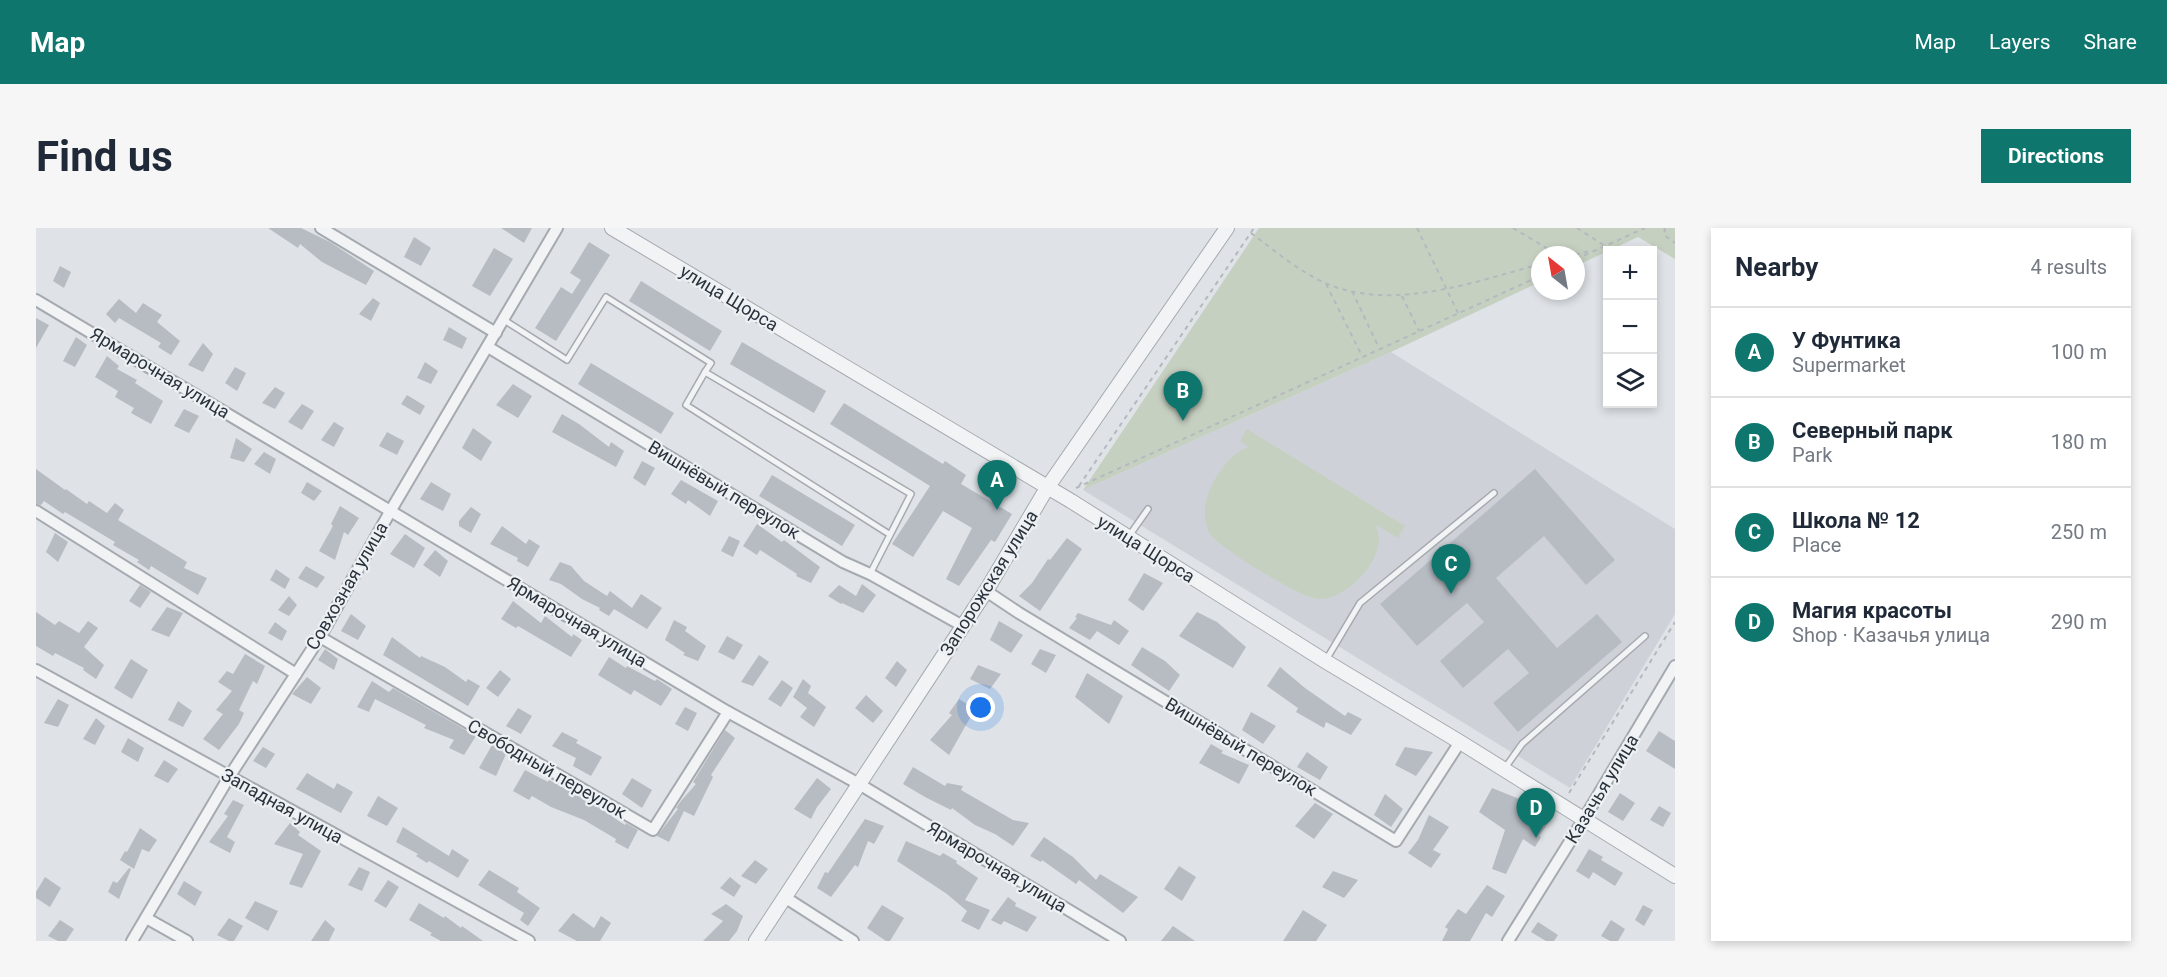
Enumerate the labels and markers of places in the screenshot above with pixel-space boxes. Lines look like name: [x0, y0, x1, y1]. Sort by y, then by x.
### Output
pin: B: [1164, 372, 1202, 421]
pin: A: [978, 460, 1016, 510]
pin: C: [1432, 544, 1470, 594]
pin: D: [1516, 788, 1556, 838]

